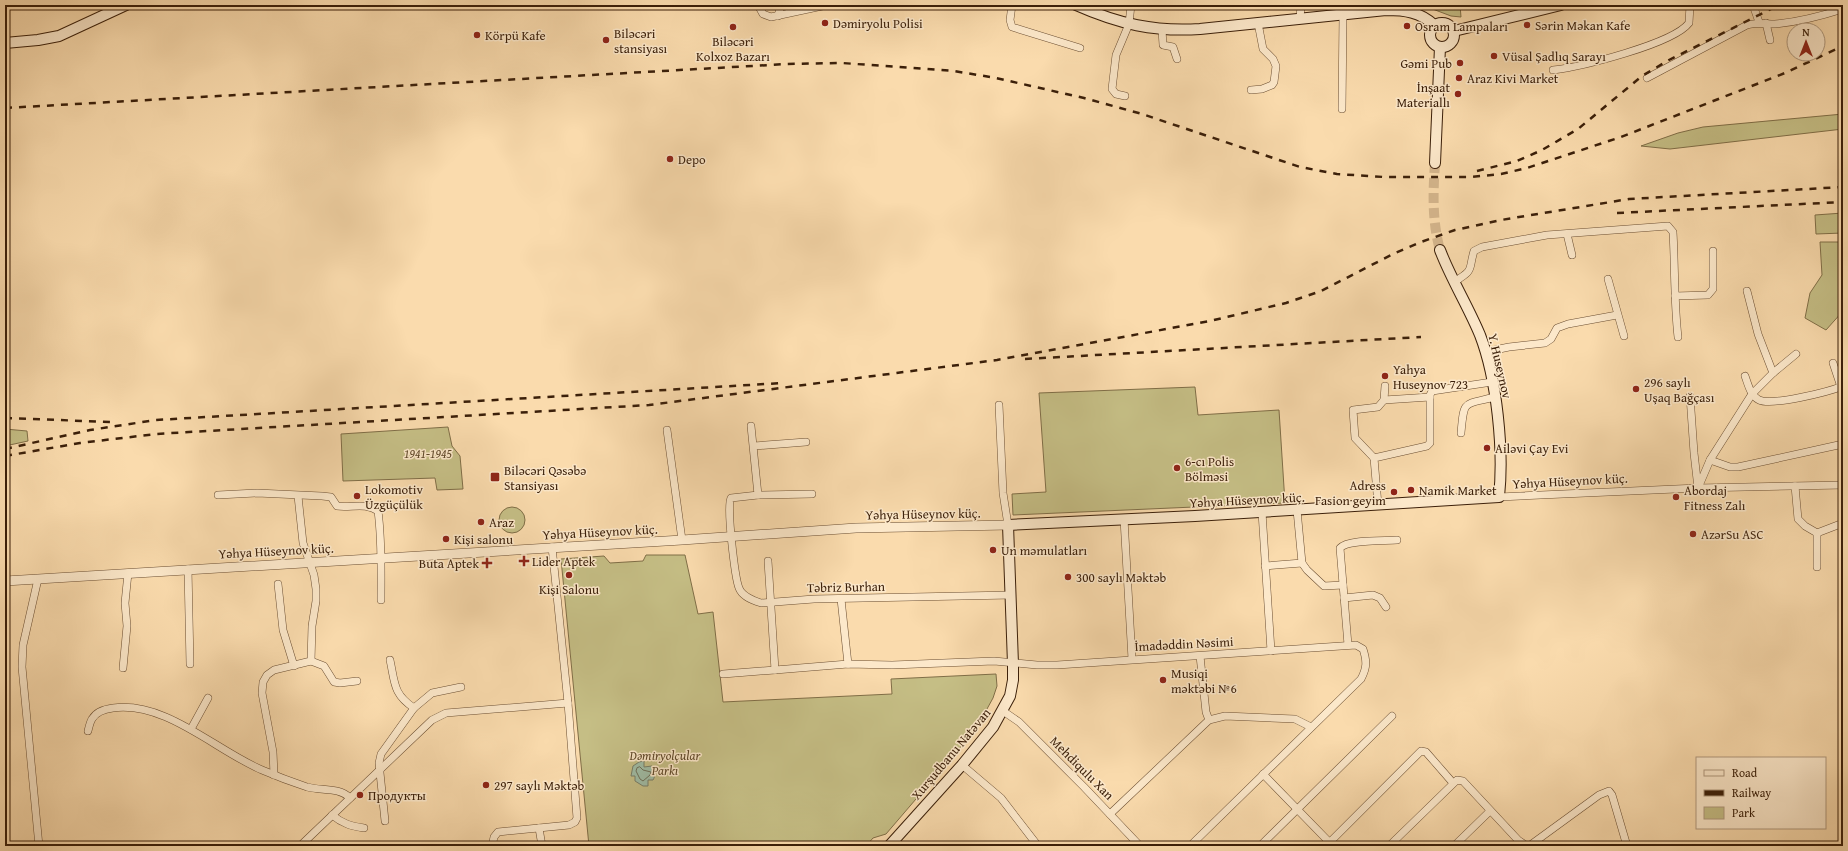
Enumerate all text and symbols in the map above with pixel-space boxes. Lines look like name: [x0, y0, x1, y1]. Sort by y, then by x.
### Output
place label: Dəmiryolu Polisi: [833, 14, 923, 33]
place label: Sərin Məkan Kafe: [1535, 16, 1630, 35]
place label: Osram Lampaları: [1415, 17, 1508, 36]
marker: Dəmiryolu Polisi: [820, 18, 830, 28]
marker: Sərin Məkan Kafe: [1522, 20, 1532, 30]
marker: Osram Lampaları: [1402, 21, 1412, 31]
marker: Biləcəri Kolxoz Bazarı: [728, 22, 738, 32]
north arrow: [1786, 22, 1826, 62]
place label: Biləcəri stansiyası: [614, 24, 668, 58]
text: N: [1802, 24, 1810, 40]
place label: Körpü Kafe: [485, 26, 546, 45]
marker: Körpü Kafe: [472, 30, 482, 40]
place label: Biləcəri Kolxoz Bazarı: [696, 32, 770, 66]
marker: Biləcəri stansiyası: [601, 35, 611, 45]
place label: Vüsal Şadlıq Sarayı: [1502, 47, 1606, 66]
marker: Vüsal Şadlıq Sarayı: [1489, 51, 1499, 61]
place label: Gəmi Pub: [1400, 54, 1452, 73]
marker: Gəmi Pub: [1455, 58, 1465, 68]
place label: Araz Kivi Market: [1467, 69, 1559, 88]
marker: Araz Kivi Market: [1454, 73, 1464, 83]
place label: İnşaat Materiallı: [1396, 78, 1450, 112]
marker: İnşaat Materiallı: [1453, 89, 1463, 99]
place label: Depo: [678, 150, 706, 169]
marker: Depo: [665, 154, 675, 164]
street label: Y. Huseynov: [1483, 332, 1517, 401]
place label: Yahya Huseynov 723: [1393, 360, 1468, 394]
marker: Yahya Huseynov 723: [1380, 371, 1390, 381]
place label: 296 saylı Uşaq Bağçası: [1644, 373, 1715, 407]
marker: 296 saylı Uşaq Bağçası: [1631, 384, 1641, 394]
place label: Ailəvi Çay Evi: [1495, 439, 1569, 458]
marker: Ailəvi Çay Evi: [1482, 443, 1492, 453]
park label: 1941-1945: [404, 444, 452, 463]
place label: 6-cı Polis Bölməsi: [1185, 452, 1234, 486]
place label: Biləcəri Qəsəbə Stansiyası: [504, 461, 586, 495]
marker: 6-cı Polis Bölməsi: [1172, 463, 1182, 473]
street label: Yəhya Hüseynov küç.: [1512, 468, 1628, 494]
marker: Biləcəri Qəsəbə Stansiyası: [489, 471, 501, 483]
place label: Adress Fasion geyim: [1315, 476, 1386, 510]
place label: Lokomotiv Üzgüçülük: [365, 480, 423, 514]
place label: Namik Market: [1419, 481, 1497, 500]
place label: Abordaj Fitness Zalı: [1684, 481, 1746, 515]
marker: Namik Market: [1406, 485, 1416, 495]
street label: Yəhya Hüseynov küç.: [1189, 487, 1305, 513]
marker: Adress Fasion geyim: [1389, 487, 1399, 497]
marker: Lokomotiv Üzgüçülük: [352, 491, 362, 501]
marker: Abordaj Fitness Zalı: [1671, 492, 1681, 502]
street label: Yəhya Hüseynov küç.: [865, 503, 981, 525]
place label: Araz: [489, 513, 514, 532]
marker: Araz: [476, 517, 486, 527]
street label: Yəhya Hüseynov küç.: [542, 519, 658, 545]
place label: AzərSu ASC: [1701, 525, 1764, 544]
marker: AzərSu ASC: [1688, 529, 1698, 539]
place label: Kişi salonu: [454, 530, 513, 549]
marker: Kişi salonu: [441, 534, 451, 544]
street label: Yəhya Hüseynov küç.: [218, 538, 334, 564]
place label: Un məmulatları: [1001, 541, 1088, 560]
marker: Un məmulatları: [988, 545, 998, 555]
place label: Lider Aptek: [532, 552, 596, 571]
place label: Buta Aptek: [419, 554, 479, 573]
marker: Lider Aptek: [519, 556, 529, 566]
marker: Buta Aptek: [482, 558, 492, 568]
place label: 300 saylı Məktəb: [1076, 568, 1167, 587]
marker: Kişi Salonu: [564, 570, 574, 580]
marker: 300 saylı Məktəb: [1063, 572, 1073, 582]
street label: Təbriz Burhan: [807, 577, 886, 597]
place label: Kişi Salonu: [539, 580, 599, 599]
street label: İmadəddin Nəsimi: [1134, 632, 1234, 656]
place label: Musiqi məktəbi №6: [1171, 664, 1237, 698]
marker: Musiqi məktəbi №6: [1158, 675, 1168, 685]
street label: Xurşudbanu Natəvan: [907, 703, 996, 804]
street label: Mehdiqulu Xan: [1046, 732, 1119, 805]
park label: Dəmiryolçular Parkı: [629, 746, 702, 780]
legend: [1696, 757, 1826, 829]
text: Road: [1732, 764, 1758, 781]
place label: 297 saylı Məktəb: [494, 776, 585, 795]
marker: 297 saylı Məktəb: [481, 780, 491, 790]
text: Railway: [1732, 784, 1771, 801]
place label: Продукты: [368, 786, 426, 805]
marker: Продукты: [355, 790, 365, 800]
text: Park: [1732, 804, 1756, 821]

